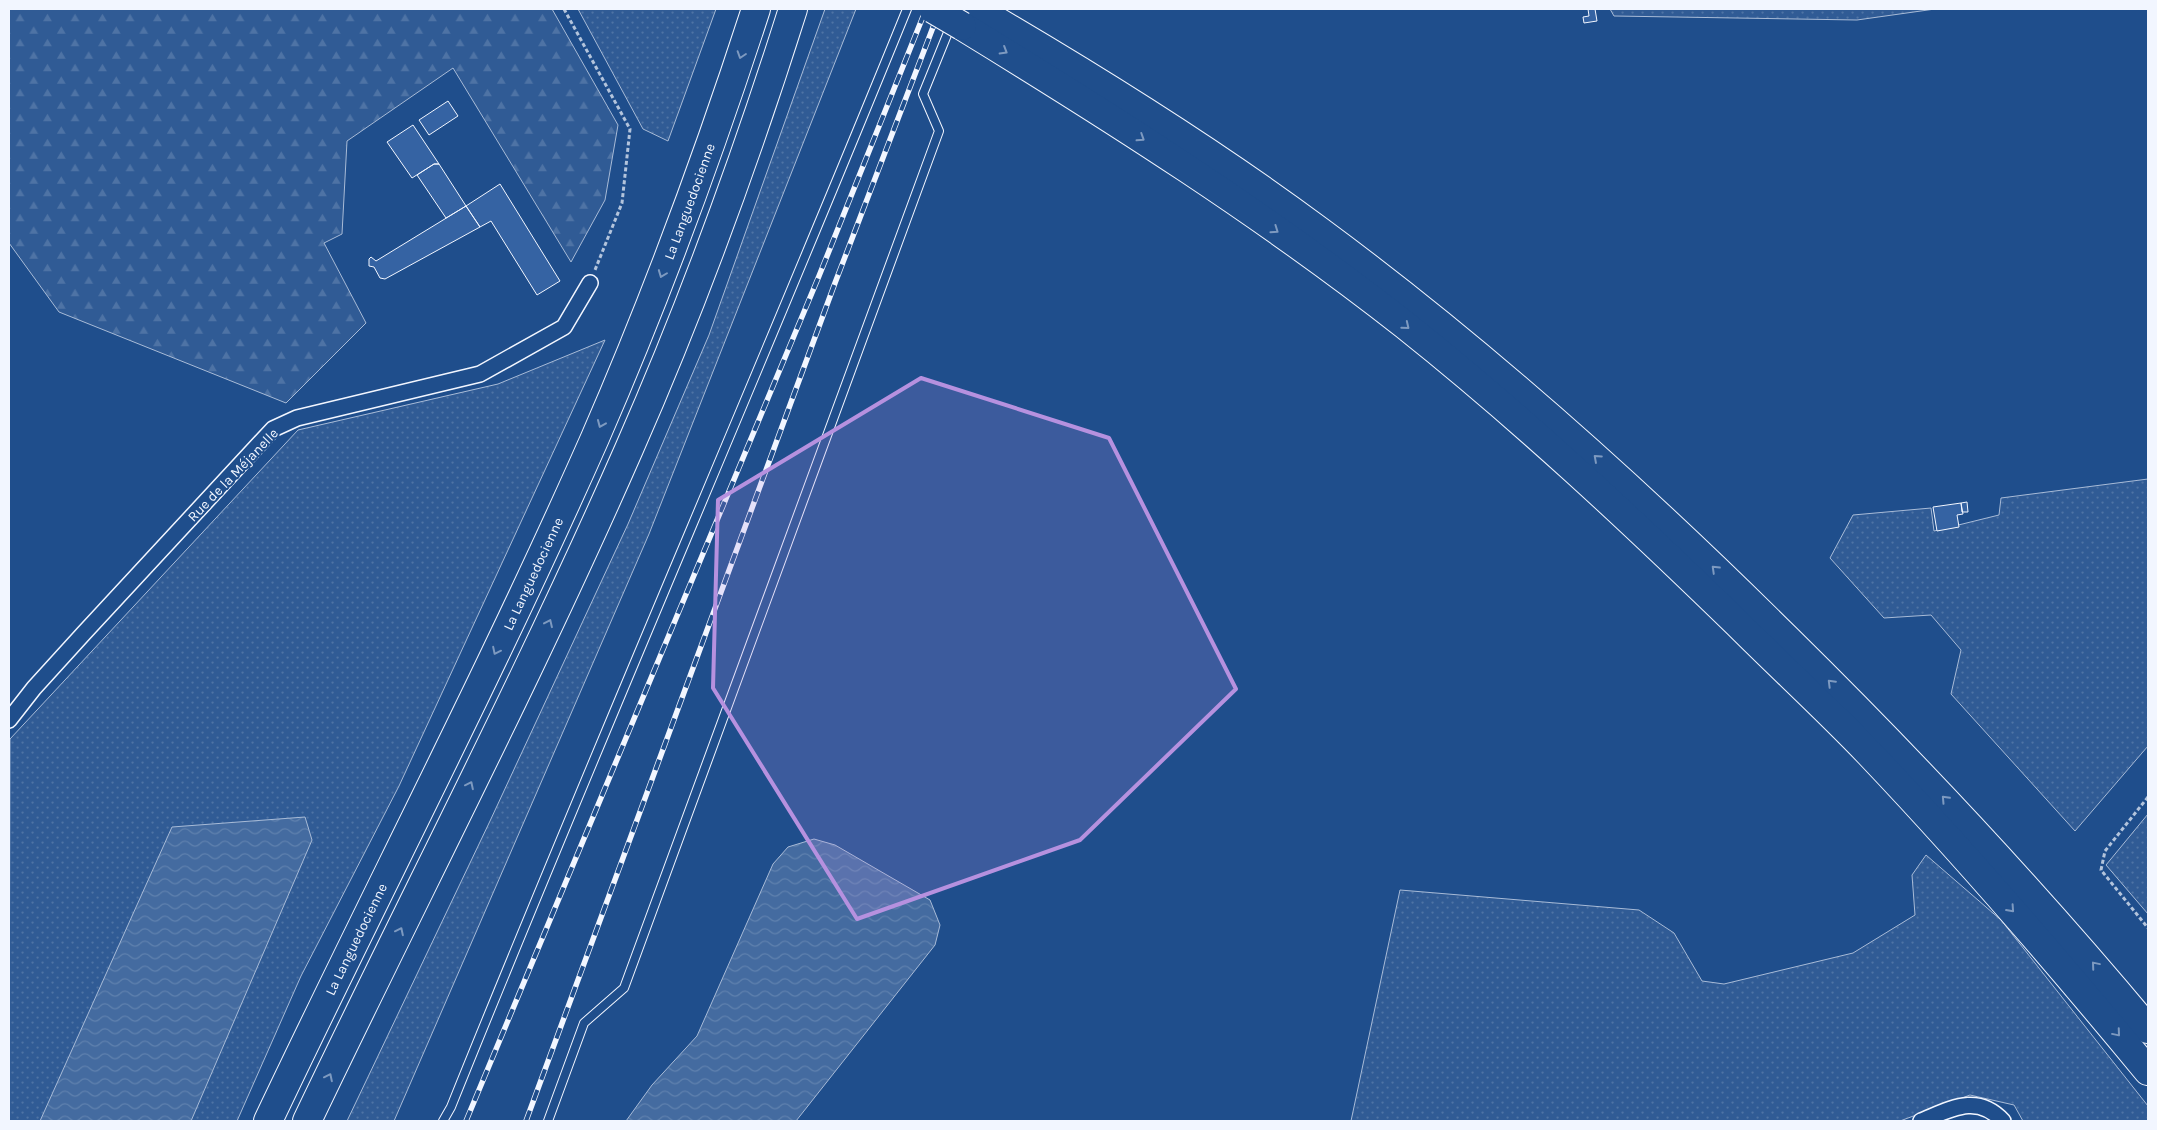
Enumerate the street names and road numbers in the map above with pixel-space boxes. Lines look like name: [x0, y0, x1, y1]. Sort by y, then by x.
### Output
street label: La Languedocienne: [660, 141, 718, 262]
street label: Rue de la Méjanelle: [184, 425, 282, 525]
street label: La Languedocienne: [499, 515, 567, 633]
street label: La Languedocienne: [321, 880, 391, 998]

